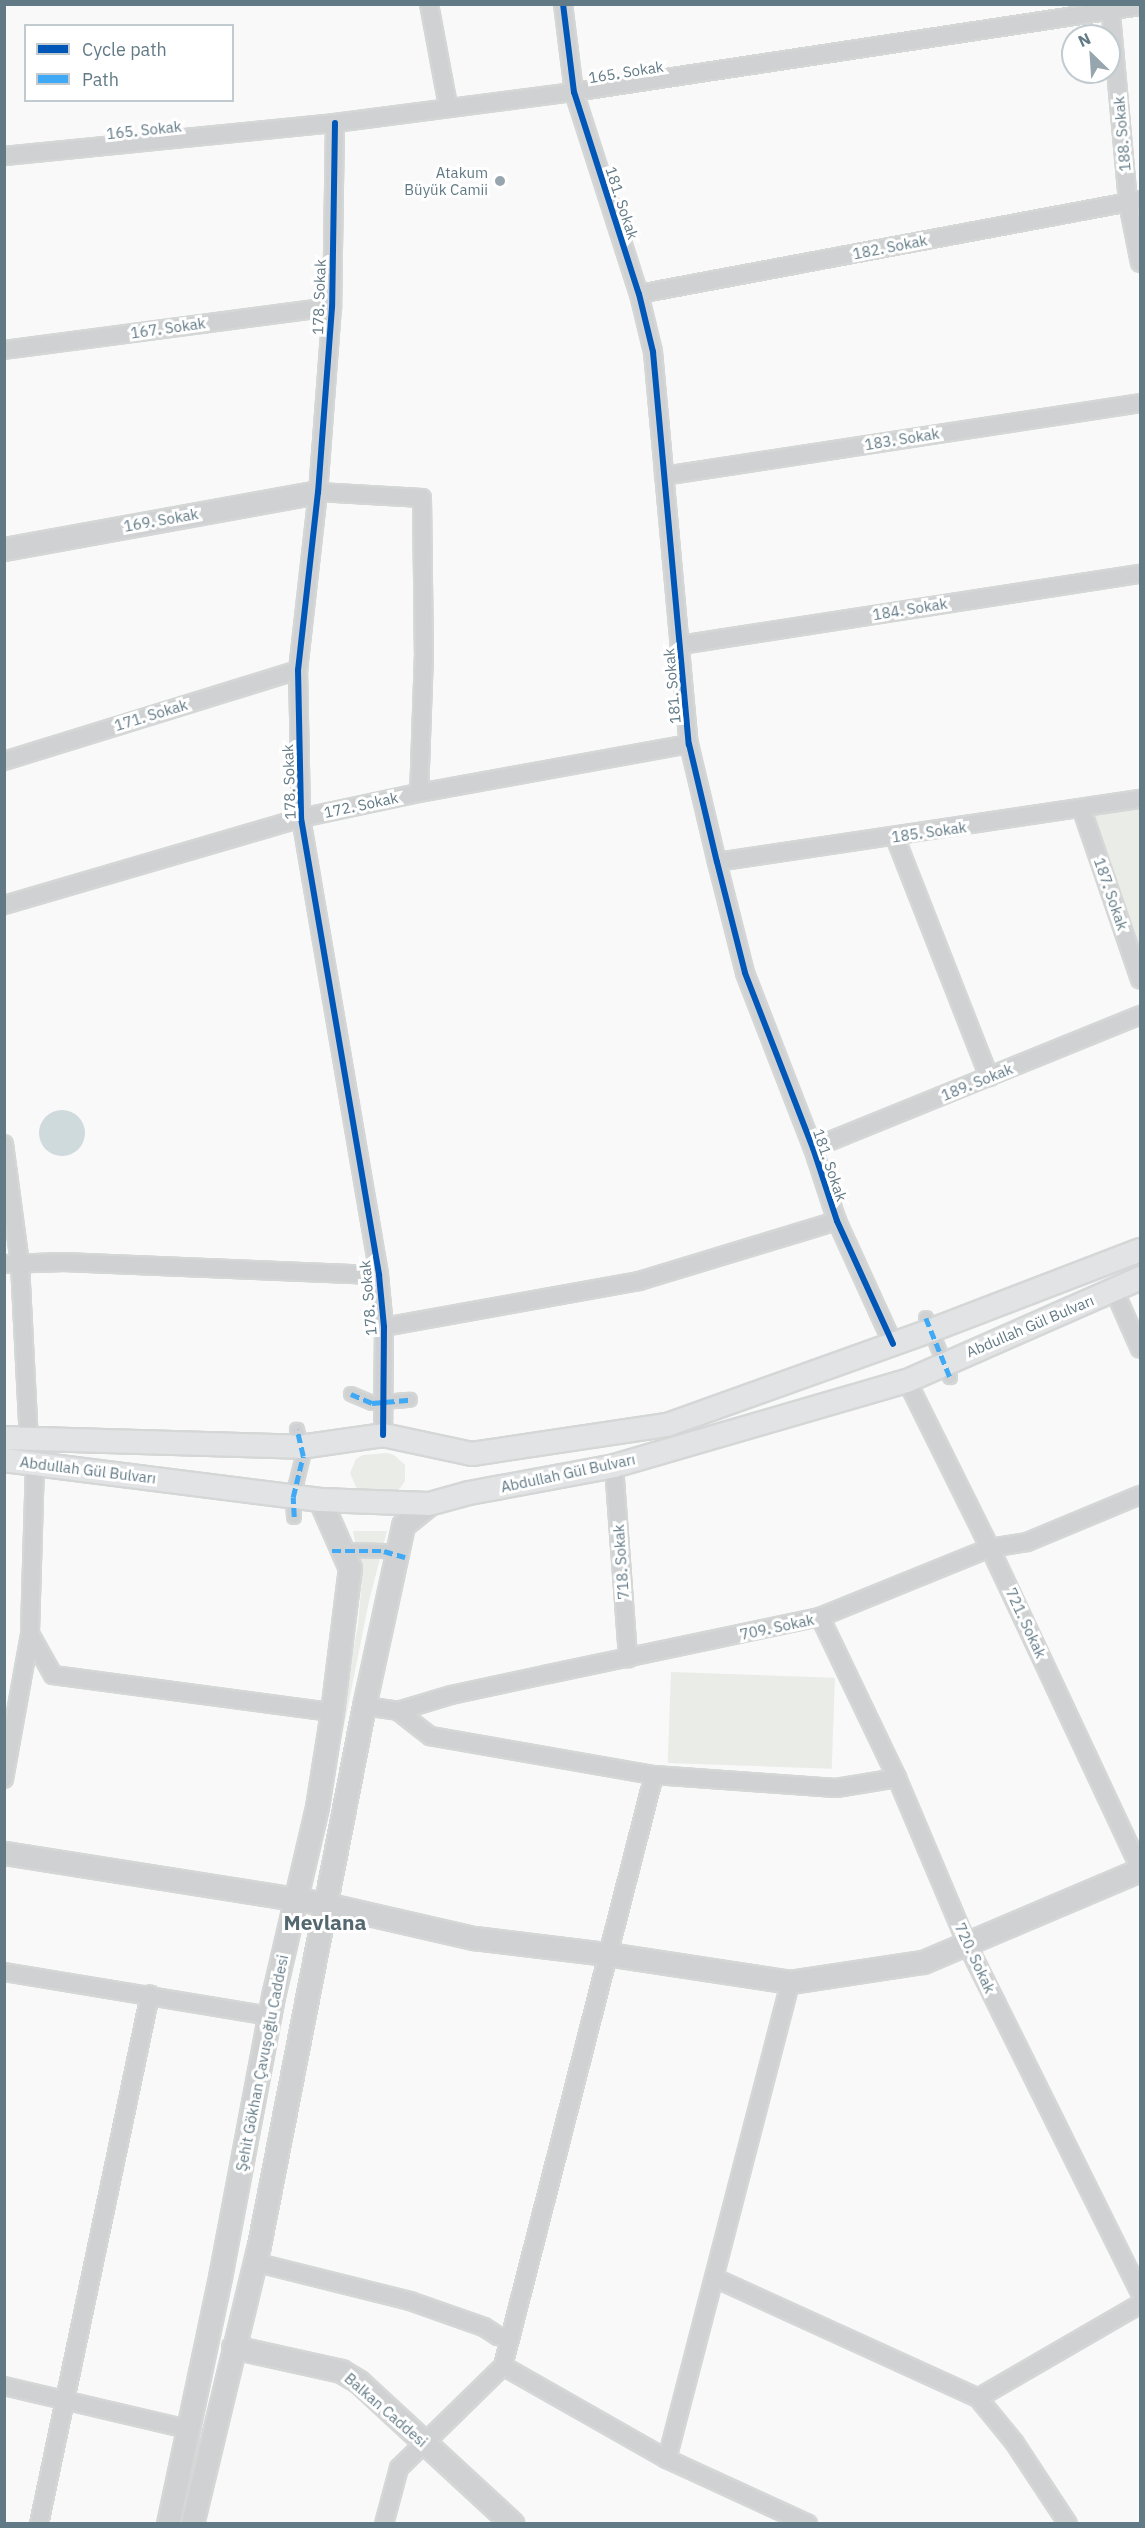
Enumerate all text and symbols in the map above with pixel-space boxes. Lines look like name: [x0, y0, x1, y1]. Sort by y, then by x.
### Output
legend: [24, 24, 234, 102]
north arrow: [1061, 24, 1121, 84]
text: N: [1075, 28, 1094, 51]
text: Cycle path: [82, 38, 167, 61]
street label: 165. Sokak: [587, 57, 665, 87]
text: Path: [82, 68, 119, 91]
street label: 188. Sokak: [1110, 96, 1134, 172]
street label: 165. Sokak: [106, 117, 182, 143]
place label: Atakum Büyük Camii: [404, 163, 488, 198]
street label: 181. Sokak: [602, 164, 642, 242]
marker: Atakum Büyük Camii: [493, 174, 507, 188]
street label: 182. Sokak: [851, 231, 929, 263]
street label: 178. Sokak: [309, 259, 329, 335]
street label: 167. Sokak: [129, 314, 207, 342]
street label: 183. Sokak: [863, 424, 941, 454]
street label: 169. Sokak: [122, 505, 200, 535]
street label: 184. Sokak: [871, 594, 949, 624]
street label: 181. Sokak: [660, 648, 684, 724]
street label: 171. Sokak: [112, 695, 190, 735]
street label: 178. Sokak: [279, 744, 299, 820]
street label: 172. Sokak: [322, 788, 400, 822]
street label: 185. Sokak: [890, 818, 968, 846]
street label: 187. Sokak: [1090, 855, 1132, 933]
street label: 189. Sokak: [939, 1060, 1015, 1104]
street label: 181. Sokak: [809, 1126, 851, 1204]
street label: 178. Sokak: [356, 1260, 380, 1336]
street label: Abdullah Gül Bulvarı: [963, 1291, 1097, 1361]
street label: Abdullah Gül Bulvarı: [499, 1450, 637, 1496]
street label: Abdullah Gül Bulvarı: [19, 1453, 157, 1487]
street label: 718. Sokak: [609, 1524, 633, 1600]
street label: 721. Sokak: [1002, 1585, 1050, 1661]
street label: 709. Sokak: [738, 1610, 816, 1644]
district label: Mevlana: [284, 1909, 366, 1935]
street label: 720. Sokak: [951, 1920, 999, 1996]
street label: Şehit Gökhan Çavuşoğlu Caddesi: [232, 1953, 292, 2173]
street label: Balkan Caddesi: [341, 2369, 431, 2451]

